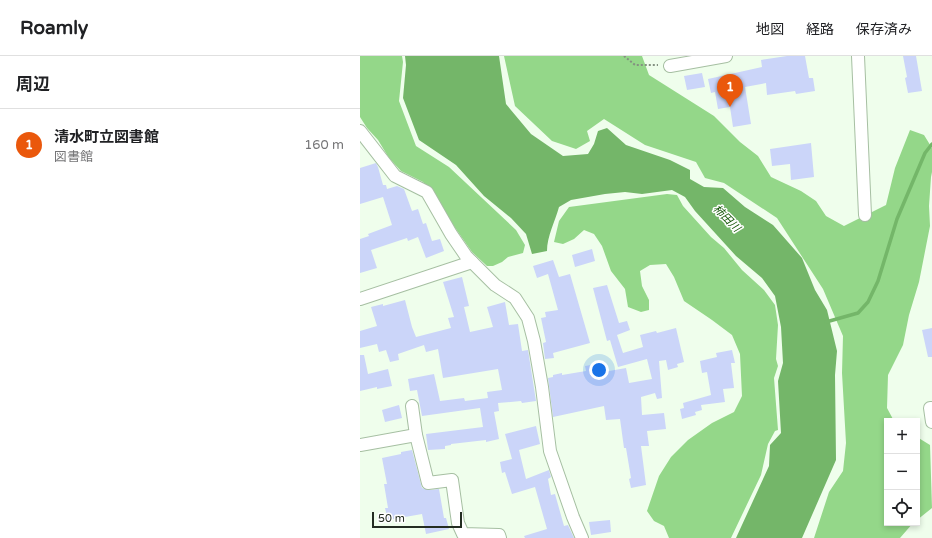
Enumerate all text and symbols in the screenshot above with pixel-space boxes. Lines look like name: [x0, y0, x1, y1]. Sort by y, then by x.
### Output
text: Roamly: [20, 17, 88, 39]
text: 地図: [756, 21, 784, 38]
text: 経路: [806, 21, 834, 38]
text: 保存済み: [856, 21, 912, 38]
text: 周辺: [16, 74, 50, 95]
pin: 1: [717, 74, 743, 107]
text: 清水町立図書館: [54, 128, 159, 146]
text: 1: [25, 137, 33, 153]
text: 160 m: [304, 137, 344, 153]
text: 図書館: [54, 149, 93, 165]
water label: 柿田川: [710, 202, 744, 235]
your location: [589, 360, 609, 380]
map controls: [884, 418, 920, 526]
button: +: [884, 418, 920, 454]
button: −: [884, 454, 920, 490]
button: locate: [884, 490, 920, 526]
scale bar: [372, 510, 462, 529]
text: 50 m: [378, 512, 405, 525]

